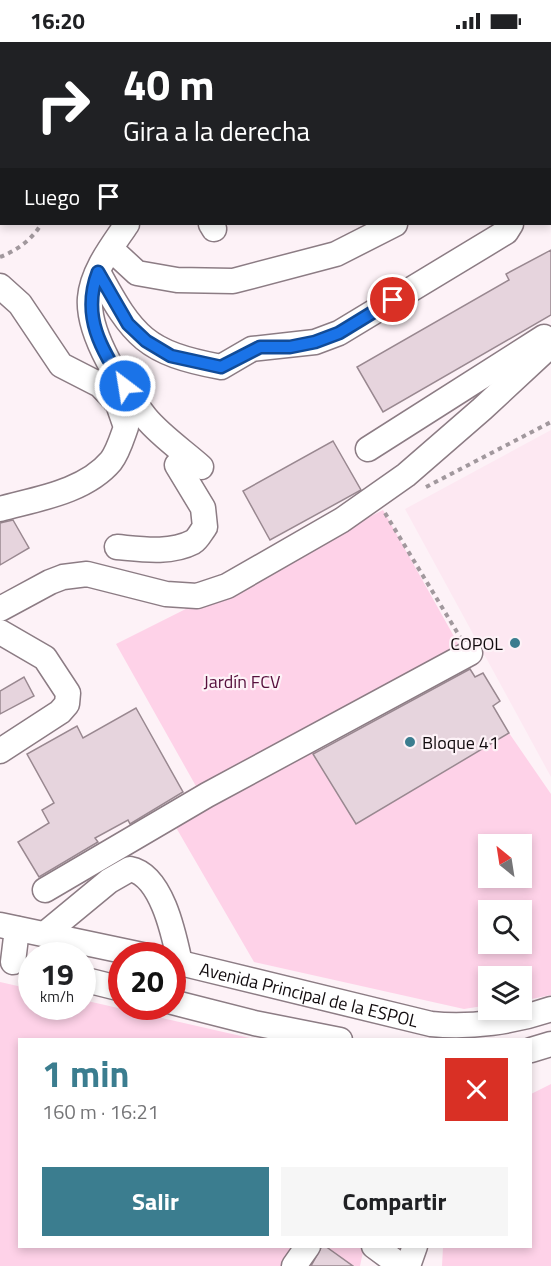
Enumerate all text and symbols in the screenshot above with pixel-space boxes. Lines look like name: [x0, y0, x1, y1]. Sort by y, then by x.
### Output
text: 16:20: [30, 4, 85, 38]
text: 40 m: [123, 52, 215, 116]
icon: right: [24, 66, 102, 144]
text: Gira a la derecha: [123, 110, 310, 151]
text: Luego: [24, 180, 80, 214]
icon: arrive: [92, 180, 125, 213]
pin: [367, 274, 418, 325]
icon: arrive: [376, 283, 409, 316]
position arrow: [93, 354, 157, 418]
place label: COPOL: [450, 630, 503, 657]
marker: COPOL: [508, 636, 522, 650]
park label: Jardín FCV: [204, 668, 281, 695]
place label: Bloque 41: [422, 729, 499, 756]
marker: Bloque 41: [403, 735, 417, 749]
north arrow: [478, 834, 532, 888]
map controls: [478, 834, 532, 1020]
button: search: [478, 900, 532, 954]
speed limit sign: 20: [108, 942, 186, 1020]
text: 19: [40, 951, 74, 997]
street label: Avenida Principal de la ESPOL: [197, 955, 421, 1034]
button: layers: [478, 966, 532, 1020]
text: km/h: [40, 985, 74, 1008]
text: 1 min: [42, 1046, 129, 1101]
button: close: [445, 1058, 508, 1121]
text: 160 m · 16:21: [42, 1096, 159, 1127]
button: Salir: [42, 1167, 269, 1236]
button: Compartir: [281, 1167, 508, 1236]

